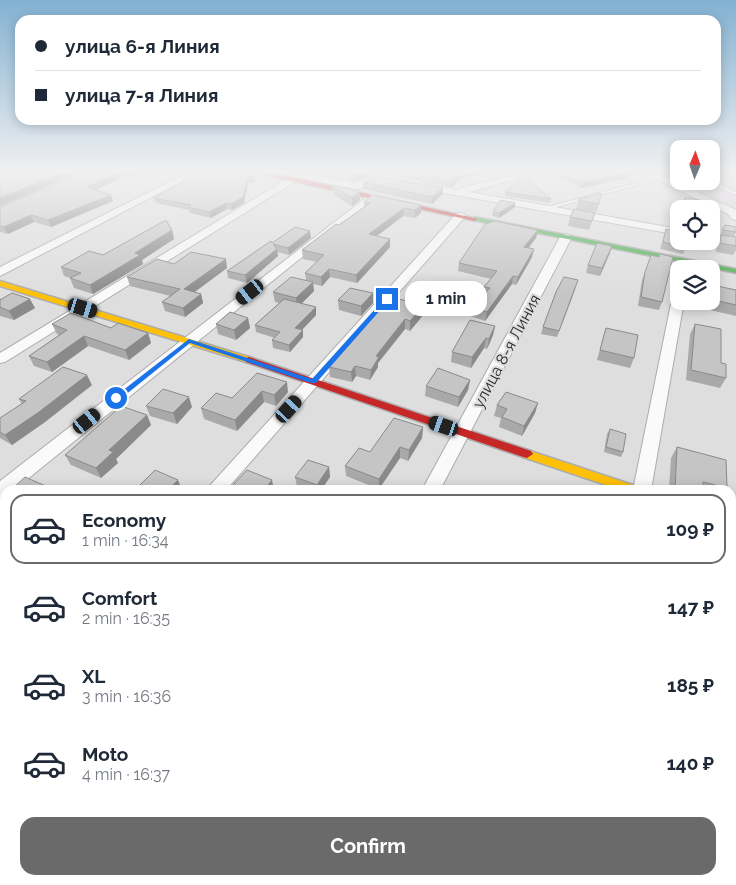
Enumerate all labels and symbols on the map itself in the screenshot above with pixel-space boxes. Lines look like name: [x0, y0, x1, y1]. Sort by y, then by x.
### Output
north arrow: [670, 140, 720, 190]
car: [233, 277, 266, 307]
callout: 1 min: [404, 282, 487, 316]
route end: [376, 288, 398, 310]
street label: улица 8-я Линия: [468, 291, 544, 411]
car: [66, 296, 99, 320]
route start: [105, 387, 127, 409]
car: [273, 393, 304, 425]
car: [70, 406, 103, 436]
car: [427, 414, 460, 438]

